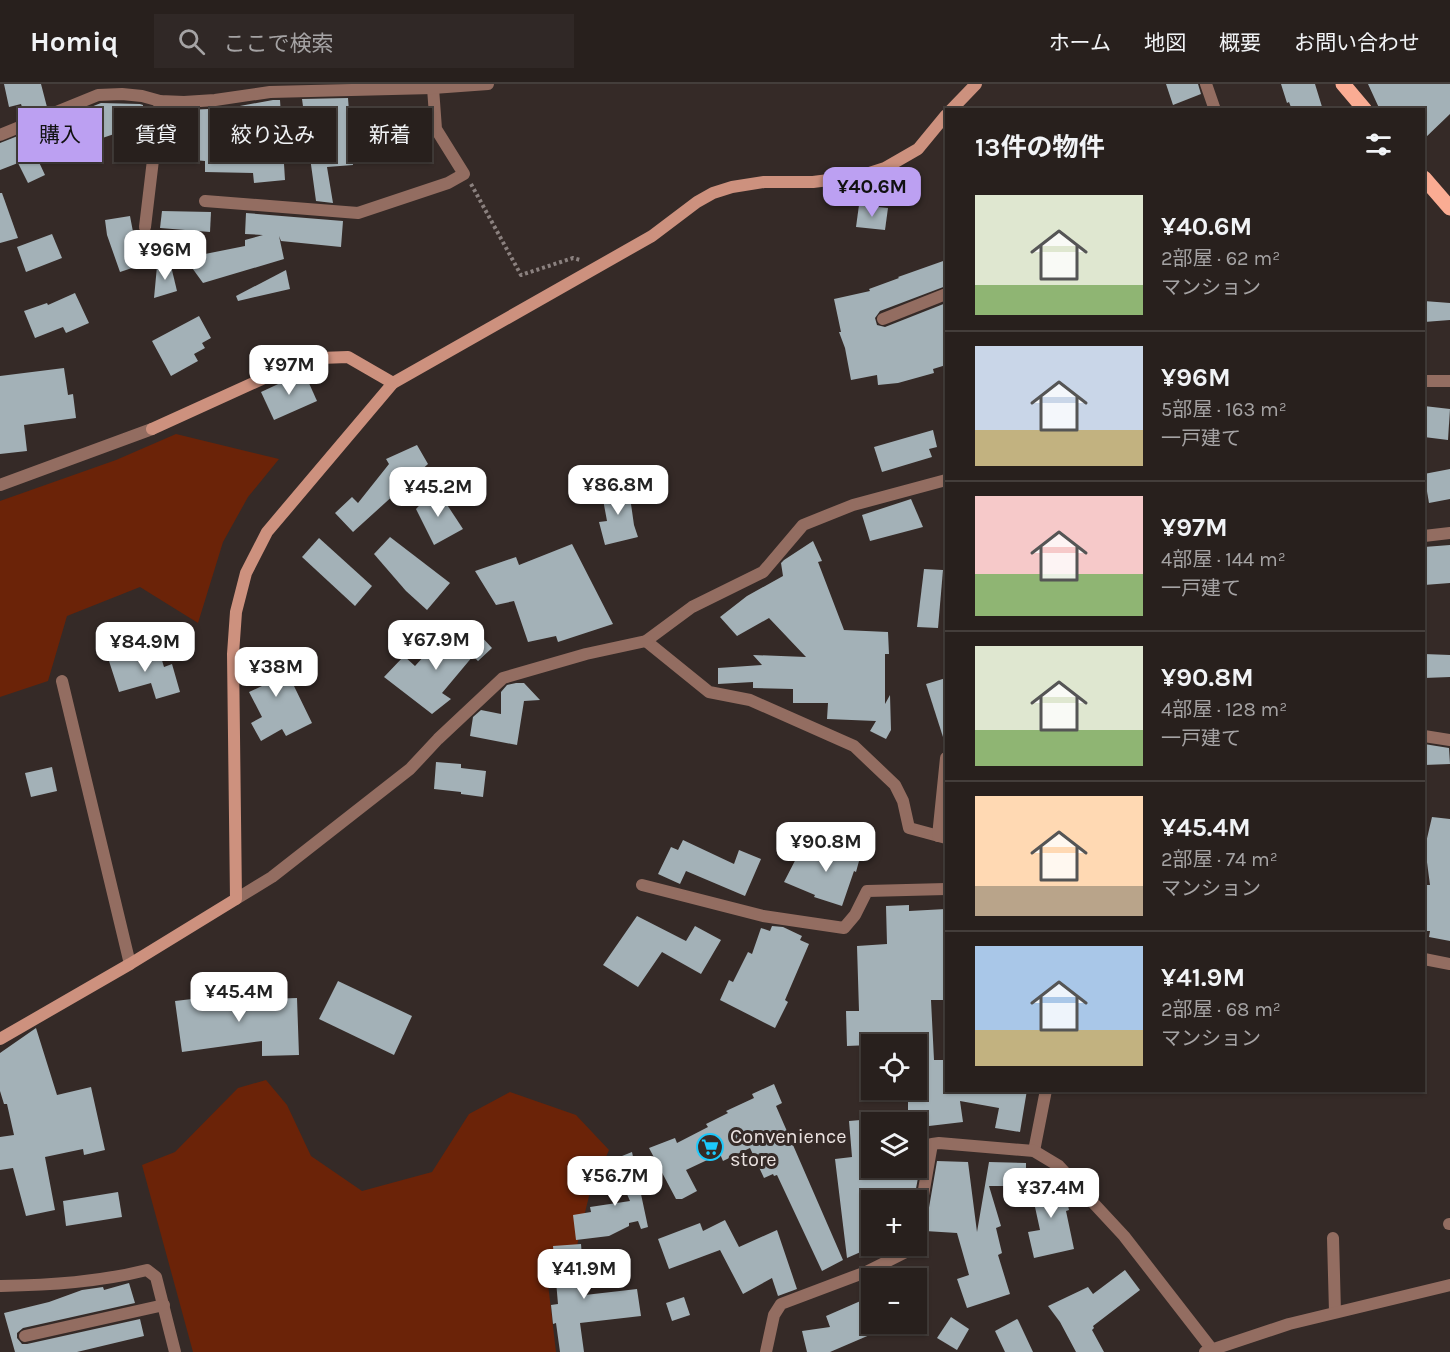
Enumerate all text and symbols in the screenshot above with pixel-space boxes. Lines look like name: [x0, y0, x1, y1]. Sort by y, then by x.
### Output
search box: [154, 14, 574, 68]
text: Homiq: [30, 25, 118, 58]
icon: search: [175, 25, 208, 58]
text: ここで検索: [223, 31, 333, 57]
text: ホーム: [1049, 31, 1111, 55]
text: 地図: [1144, 31, 1186, 55]
text: 概要: [1219, 31, 1261, 55]
text: お問い合わせ: [1294, 31, 1420, 55]
chip: 購入: [18, 108, 102, 162]
chip: 賃貸: [114, 108, 198, 162]
chip: 絞り込み: [210, 108, 336, 162]
chip: 新着: [348, 108, 432, 162]
icon: filters: [1362, 128, 1395, 161]
text: 13件の物件: [975, 132, 1104, 163]
pin: ¥40.6M: [823, 167, 921, 218]
text: ¥40.6M: [837, 175, 907, 198]
text: ¥40.6M: [1161, 211, 1252, 242]
icon: home: [1023, 219, 1095, 291]
pin: ¥96M: [129, 230, 201, 281]
text: ¥96M: [138, 238, 192, 261]
text: 2部屋 · 62 m²: [1161, 247, 1280, 270]
text: マンション: [1161, 276, 1261, 299]
pin: ¥97M: [253, 345, 325, 396]
text: ¥97M: [263, 353, 315, 376]
text: ¥96M: [1161, 362, 1231, 393]
icon: home: [1023, 370, 1095, 442]
text: 5部屋 · 163 m²: [1161, 398, 1287, 421]
text: 一戸建て: [1161, 427, 1241, 450]
pin: ¥86.8M: [569, 465, 667, 516]
pin: ¥45.2M: [389, 467, 487, 518]
text: ¥86.8M: [582, 473, 654, 496]
text: ¥45.2M: [403, 475, 473, 498]
text: ¥97M: [1161, 512, 1228, 543]
icon: home: [1023, 520, 1095, 592]
text: 4部屋 · 144 m²: [1161, 548, 1286, 571]
text: 一戸建て: [1161, 577, 1241, 600]
pin: ¥67.9M: [387, 620, 485, 671]
pin: ¥84.9M: [96, 622, 194, 673]
text: ¥67.9M: [402, 628, 470, 651]
text: ¥84.9M: [110, 630, 180, 653]
pin: ¥38M: [240, 647, 312, 698]
text: ¥38M: [249, 655, 303, 678]
text: ¥90.8M: [1161, 662, 1254, 693]
icon: home: [1023, 670, 1095, 742]
text: 4部屋 · 128 m²: [1161, 698, 1287, 721]
text: 一戸建て: [1161, 727, 1241, 750]
text: ¥45.4M: [1161, 812, 1251, 843]
icon: home: [1023, 820, 1095, 892]
pin: ¥90.8M: [777, 822, 875, 873]
text: ¥90.8M: [790, 830, 862, 853]
text: 2部屋 · 74 m²: [1161, 848, 1278, 871]
text: マンション: [1161, 877, 1261, 900]
text: ¥41.9M: [1161, 962, 1245, 993]
icon: home: [1023, 970, 1095, 1042]
pin: ¥45.4M: [190, 972, 288, 1023]
text: ¥45.4M: [205, 980, 273, 1003]
text: 2部屋 · 68 m²: [1161, 998, 1281, 1021]
text: マンション: [1161, 1027, 1261, 1050]
map controls: [861, 1034, 927, 1334]
button: locate: [861, 1034, 927, 1100]
button: layers: [861, 1112, 927, 1178]
place label: Convenience store: [730, 1125, 847, 1171]
supermarket icon: Convenience store: [695, 1132, 725, 1162]
pin: ¥56.7M: [566, 1156, 664, 1207]
text: ¥56.7M: [581, 1164, 649, 1187]
pin: ¥37.4M: [1002, 1168, 1100, 1219]
text: ¥37.4M: [1017, 1176, 1085, 1199]
button: +: [861, 1190, 927, 1256]
pin: ¥41.9M: [535, 1249, 633, 1300]
text: ¥41.9M: [552, 1257, 616, 1280]
button: −: [861, 1268, 927, 1334]

